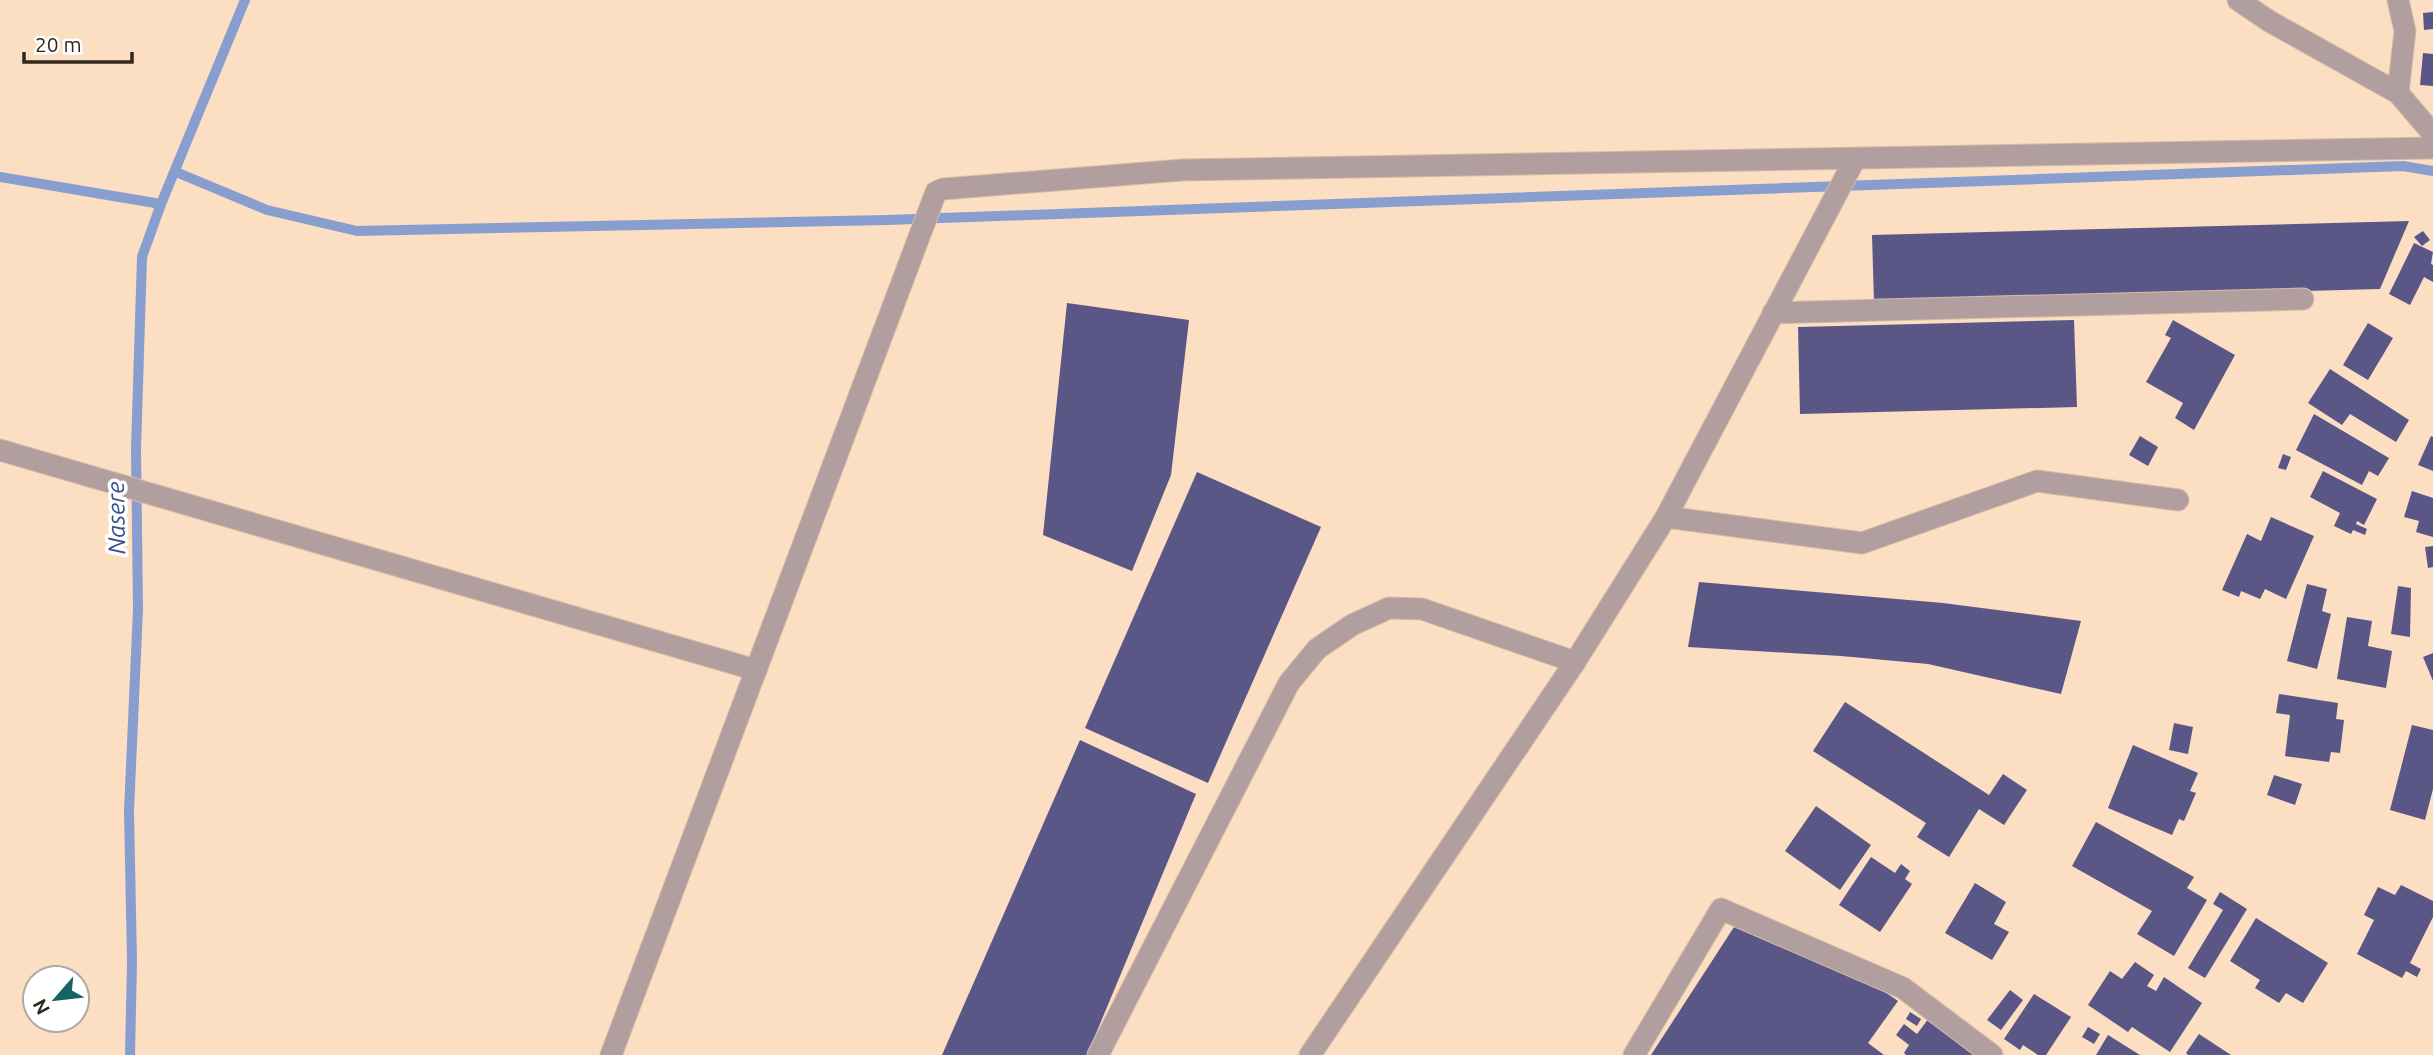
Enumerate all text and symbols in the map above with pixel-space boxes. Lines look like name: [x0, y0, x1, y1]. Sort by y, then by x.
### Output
scale bar: [24, 21, 133, 65]
text: 20 m: [35, 32, 82, 56]
water label: Nasere: [102, 481, 130, 555]
north arrow: [21, 964, 91, 1034]
text: N: [28, 996, 54, 1018]

